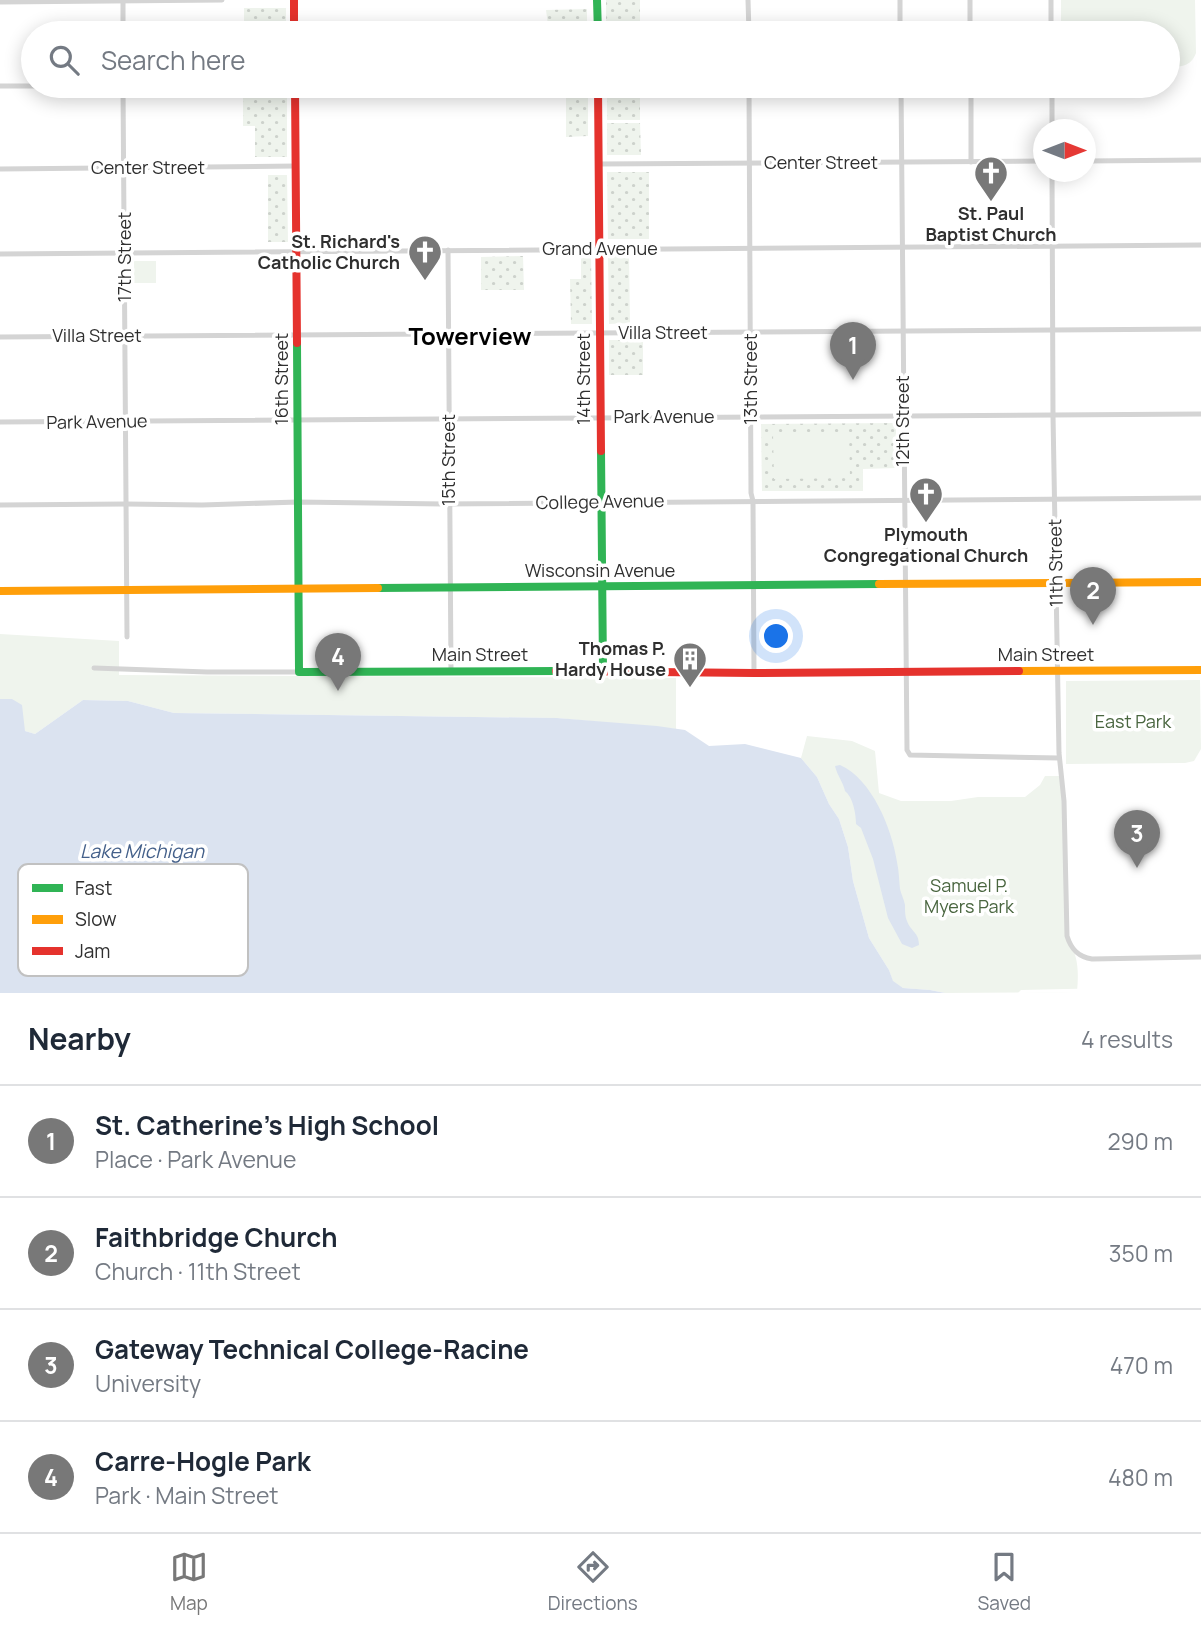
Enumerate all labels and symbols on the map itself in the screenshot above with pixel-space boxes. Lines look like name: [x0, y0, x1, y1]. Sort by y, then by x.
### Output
north arrow: [1033, 119, 1096, 182]
street label: Center Street: [764, 150, 878, 174]
church icon: St. Paul Baptist Church: [972, 154, 1010, 203]
street label: Center Street: [91, 155, 205, 179]
place label: St. Paul Baptist Church: [925, 201, 1057, 246]
street label: 17th Street: [112, 212, 136, 302]
place label: St. Richard's Catholic Church: [258, 229, 400, 274]
church icon: St. Richard's Catholic Church: [406, 233, 444, 282]
street label: Grand Avenue: [542, 236, 658, 260]
district label: Towerview: [408, 319, 532, 352]
street label: Villa Street: [618, 320, 708, 344]
pin: 1: [830, 322, 876, 380]
street label: Villa Street: [52, 323, 142, 347]
street label: 16th Street: [269, 333, 293, 425]
street label: 14th Street: [571, 333, 595, 425]
street label: 13th Street: [738, 333, 762, 425]
street label: 12th Street: [890, 375, 914, 467]
street label: Park Avenue: [613, 404, 715, 428]
street label: Park Avenue: [46, 408, 148, 434]
street label: 15th Street: [436, 414, 460, 506]
church icon: Plymouth Congregational Church: [907, 475, 945, 524]
street label: College Avenue: [535, 488, 665, 514]
street label: 11th Street: [1042, 519, 1068, 607]
place label: Plymouth Congregational Church: [824, 522, 1028, 567]
street label: Wisconsin Avenue: [525, 558, 675, 582]
pin: 2: [1070, 567, 1116, 625]
your location: [759, 619, 793, 653]
pin: 4: [315, 633, 361, 691]
place label: Thomas P. Hardy House: [555, 636, 666, 681]
building icon: Thomas P. Hardy House: [671, 640, 709, 689]
street label: Main Street: [432, 642, 528, 666]
street label: Main Street: [998, 642, 1094, 666]
park label: East Park: [1095, 709, 1172, 733]
pin: 3: [1114, 810, 1160, 868]
water label: Lake Michigan: [80, 838, 205, 864]
legend: [18, 864, 248, 976]
park label: Samuel P. Myers Park: [924, 873, 1015, 918]
text: Fast: [75, 875, 112, 901]
text: Slow: [75, 906, 117, 932]
text: Jam: [75, 938, 110, 964]

